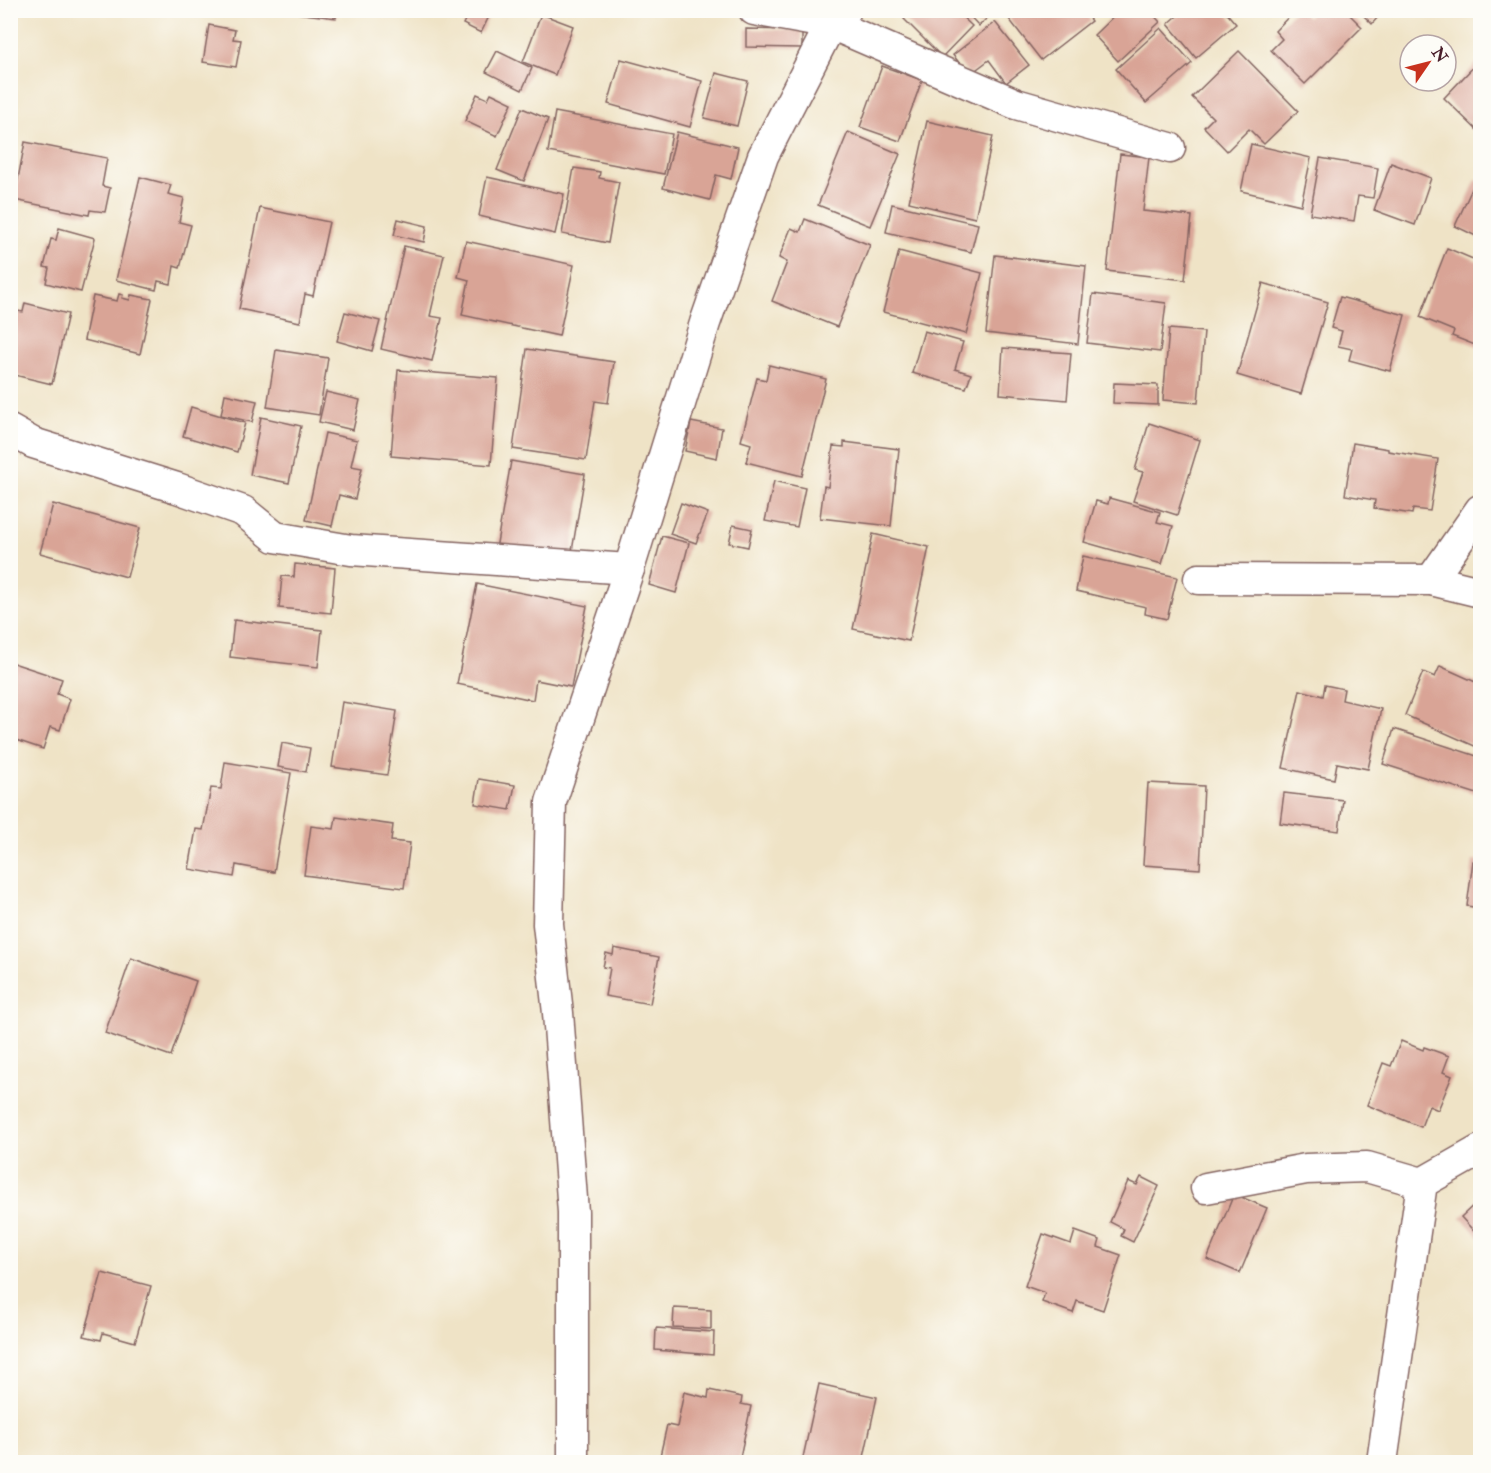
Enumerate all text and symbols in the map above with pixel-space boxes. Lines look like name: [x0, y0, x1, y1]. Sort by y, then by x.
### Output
north arrow: [1398, 33, 1458, 93]
text: N: [1427, 43, 1452, 67]

